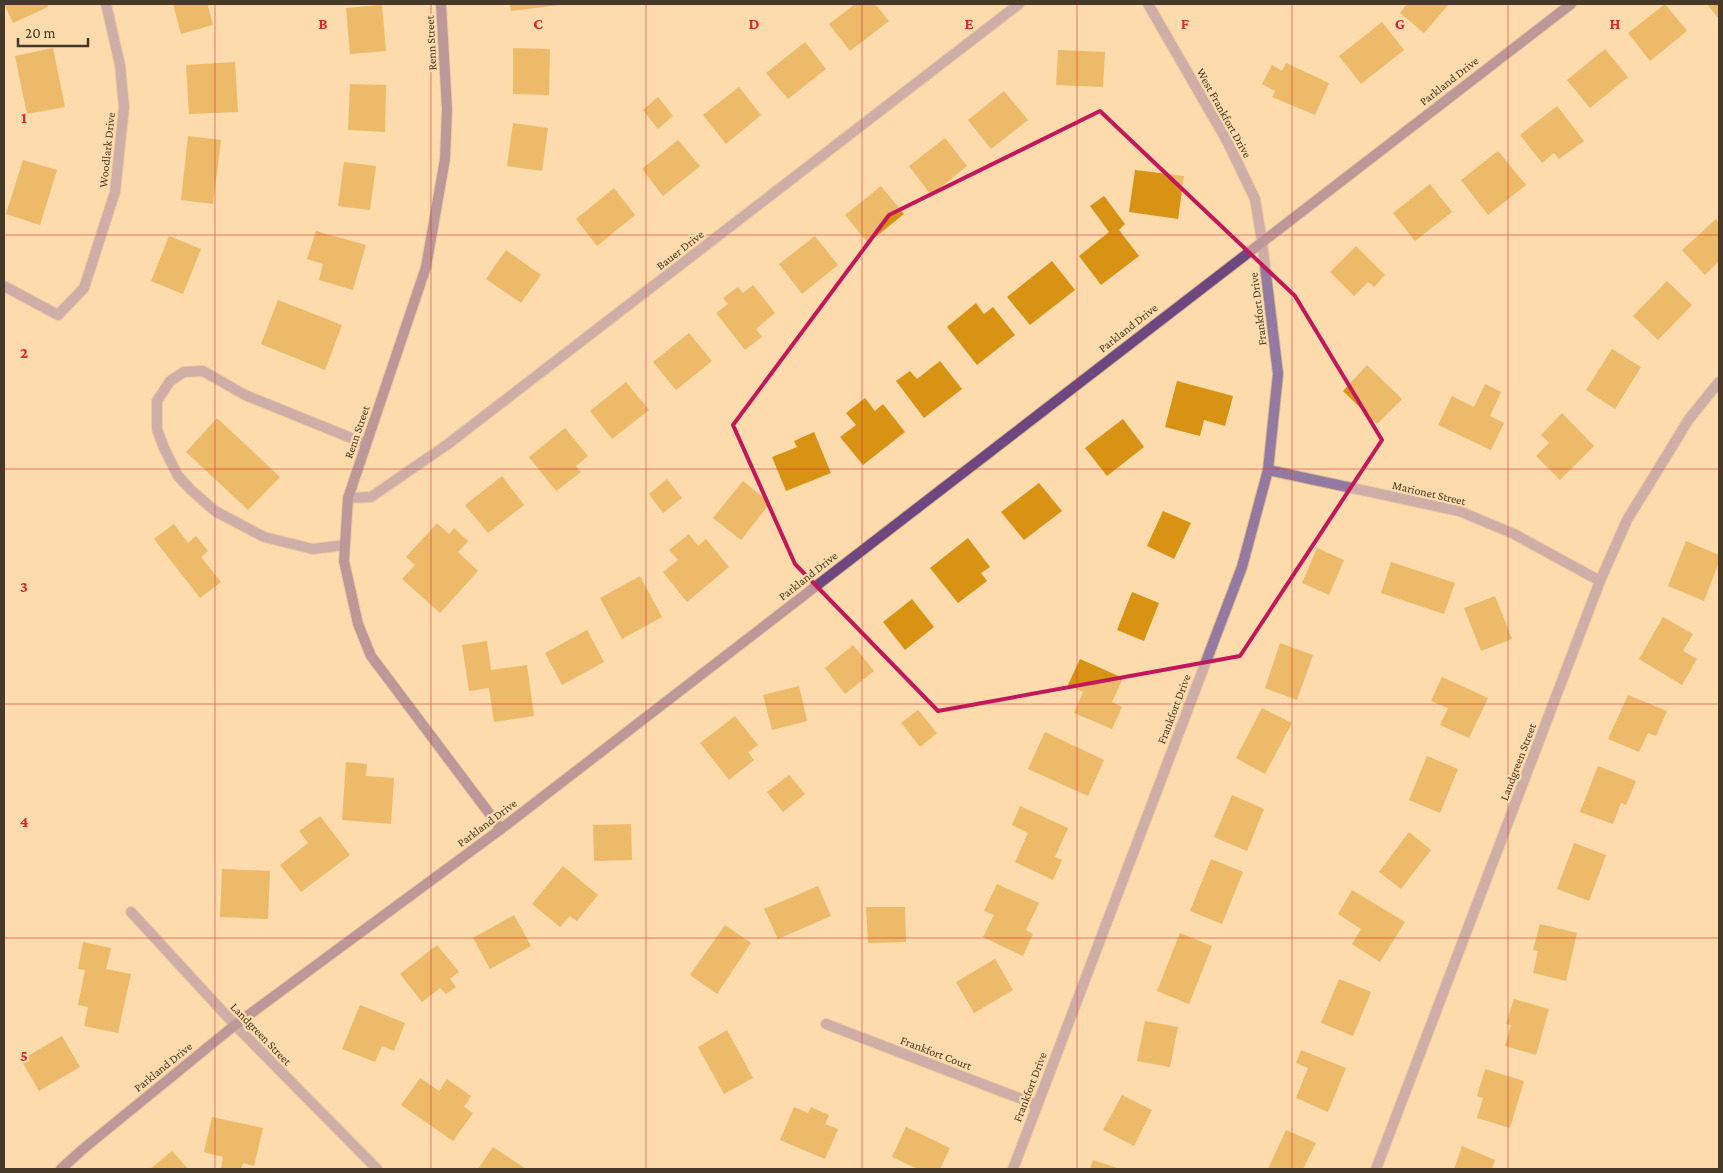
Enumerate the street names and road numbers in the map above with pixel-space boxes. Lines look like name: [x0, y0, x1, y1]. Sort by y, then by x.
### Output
street label: Renn Street: [423, 14, 439, 71]
street label: Parkland Drive: [1417, 54, 1481, 108]
street label: West Frankfort Drive: [1194, 66, 1254, 160]
street label: Woodlark Drive: [96, 112, 118, 188]
street label: Bauer Drive: [653, 227, 707, 273]
street label: Frankfort Drive: [1247, 272, 1269, 346]
street label: Parkland Drive: [1096, 301, 1160, 355]
street label: Renn Street: [341, 403, 373, 460]
street label: Marionet Street: [1391, 478, 1468, 508]
street label: Parkland Drive: [776, 549, 840, 603]
street label: Frankfort Drive: [1154, 672, 1194, 746]
street label: Landgreen Street: [1497, 721, 1540, 803]
street label: Parkland Drive: [454, 796, 520, 850]
street label: Landgreen Street: [228, 1000, 295, 1069]
street label: Frankfort Court: [898, 1033, 975, 1073]
street label: Parkland Drive: [131, 1039, 195, 1095]
street label: Frankfort Drive: [1010, 1050, 1050, 1124]

